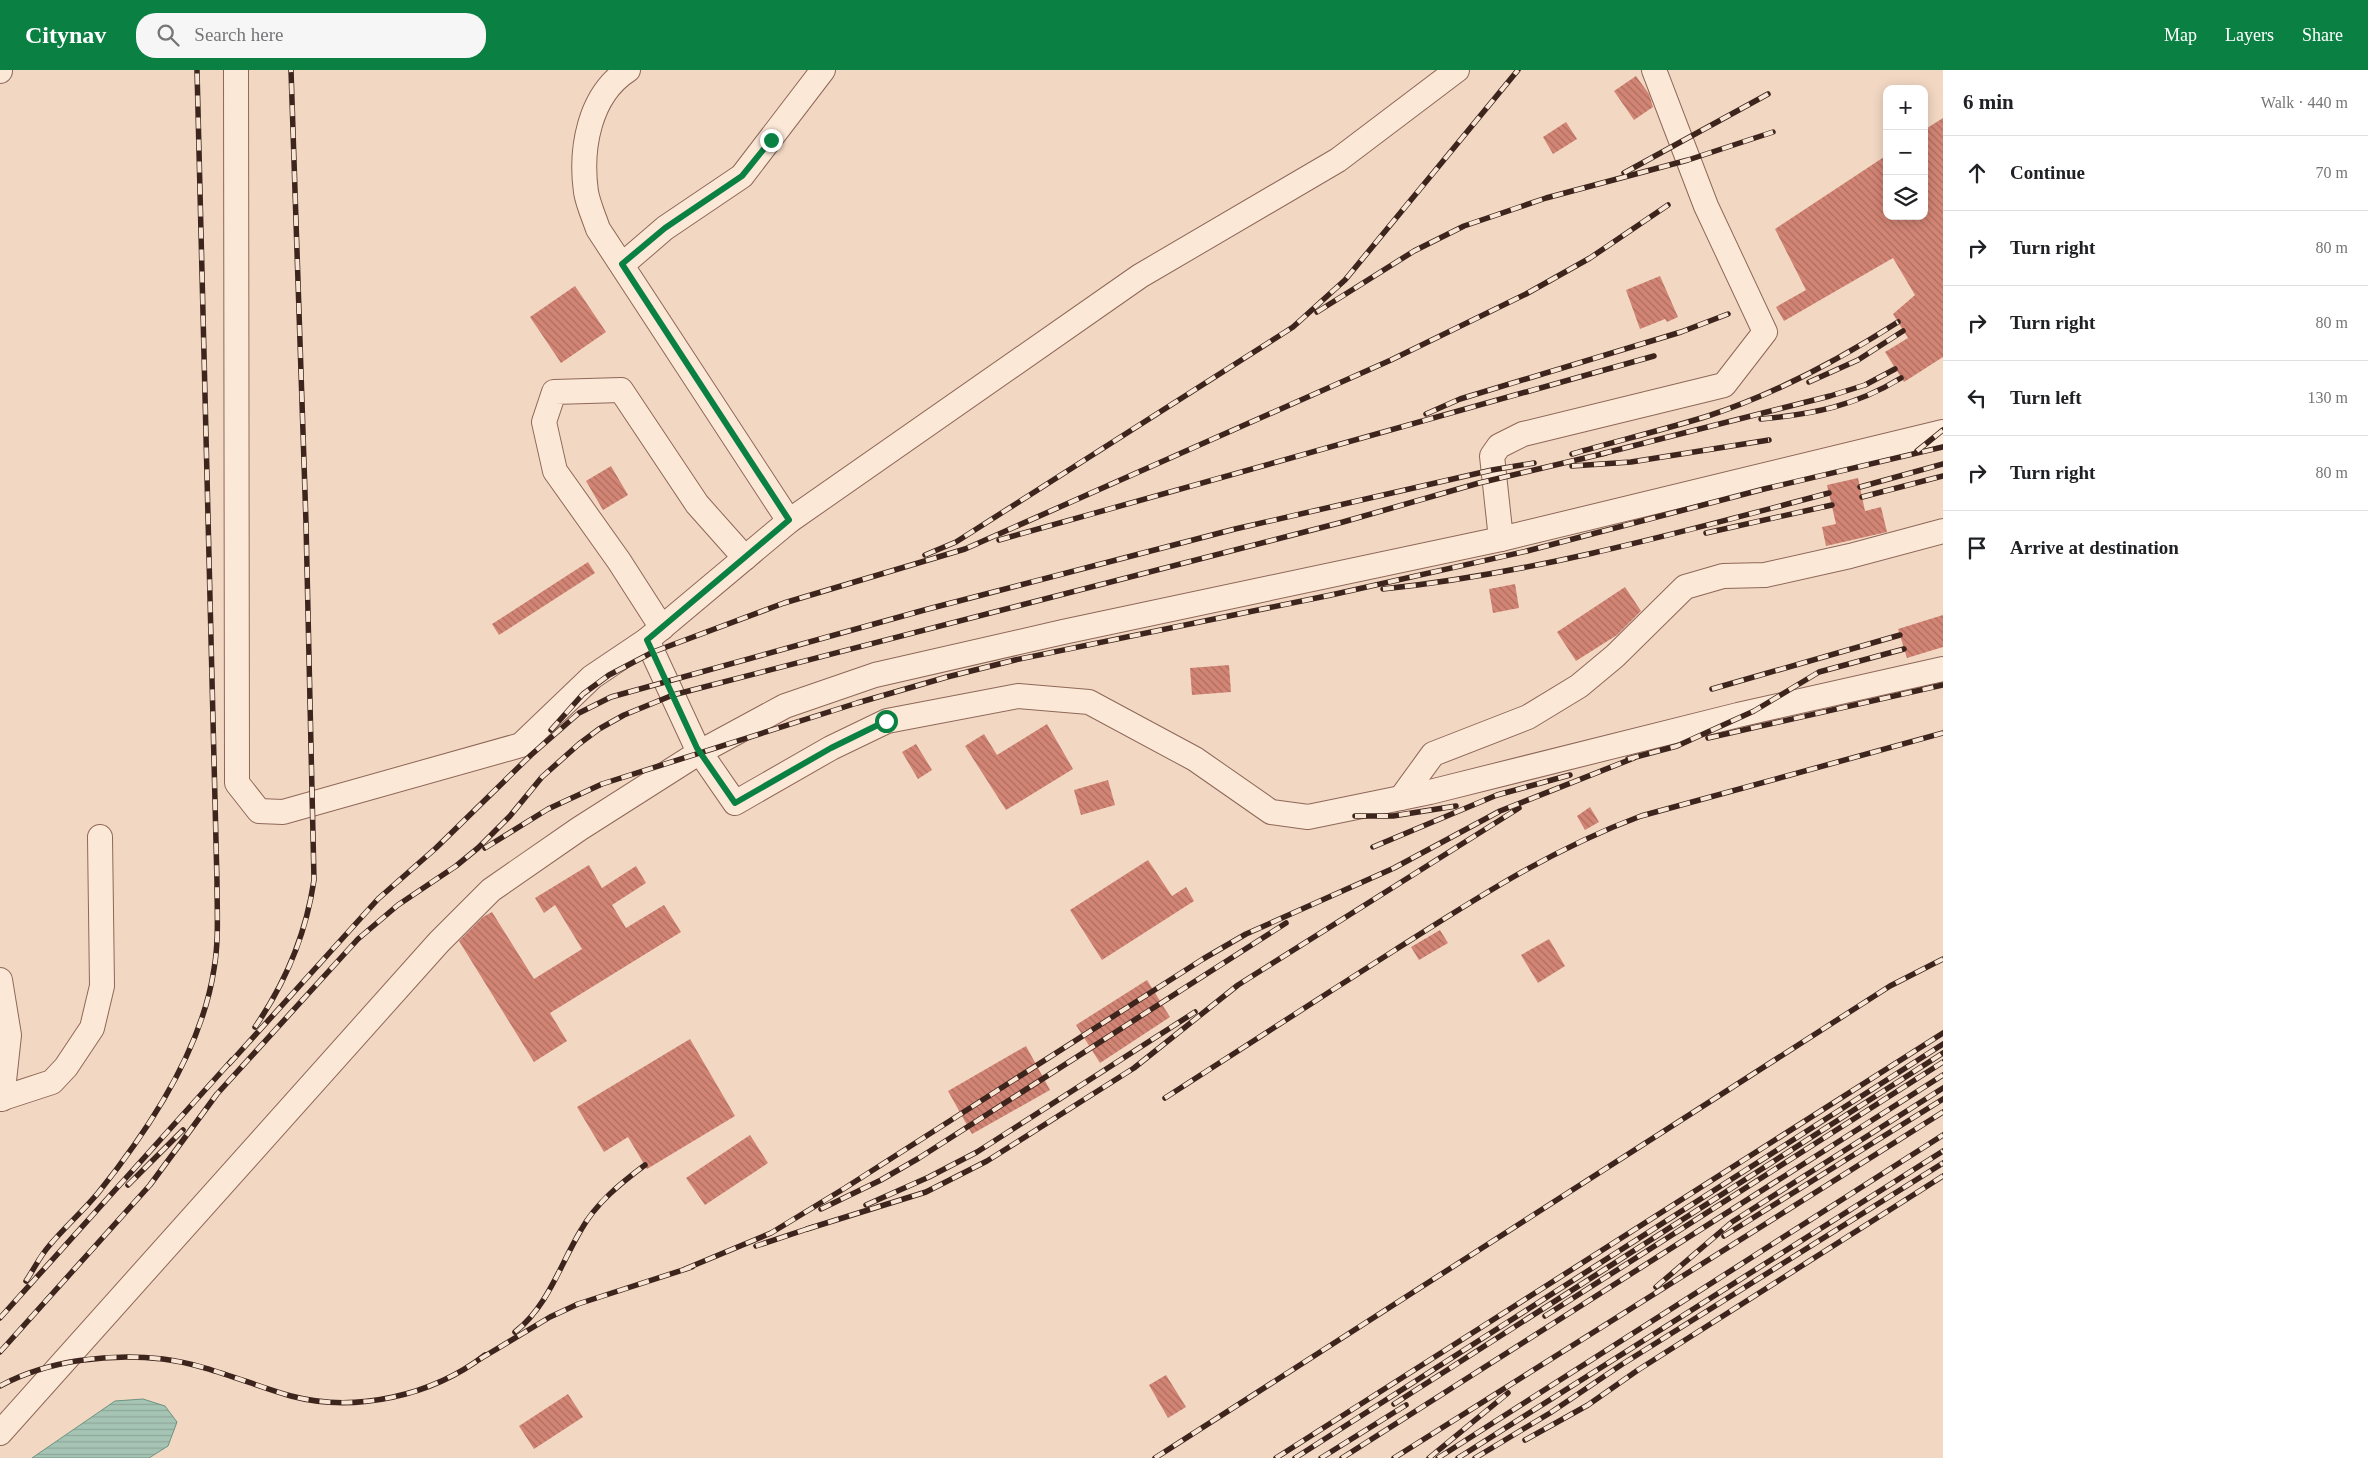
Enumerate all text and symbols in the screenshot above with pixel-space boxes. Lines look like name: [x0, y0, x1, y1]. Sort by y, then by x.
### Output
search box: [136, 13, 486, 58]
icon: search: [154, 21, 182, 49]
text: Citynav: [25, 22, 106, 48]
text: Search here: [194, 24, 283, 45]
text: Map: [2164, 25, 2197, 45]
text: Layers: [2225, 25, 2274, 45]
text: Share: [2302, 25, 2343, 45]
map controls: [1883, 85, 1928, 220]
button: +: [1883, 85, 1928, 130]
text: 6 min: [1963, 90, 2014, 114]
text: Walk · 440 m: [2261, 94, 2348, 111]
route end: [760, 129, 783, 152]
button: −: [1883, 130, 1928, 175]
icon: ahead: [1963, 159, 1991, 187]
text: Continue: [2010, 162, 2085, 183]
text: 70 m: [2316, 164, 2348, 181]
button: layers: [1883, 175, 1928, 220]
icon: right: [1963, 234, 1991, 262]
text: Turn right: [2010, 237, 2095, 258]
text: 80 m: [2316, 239, 2348, 256]
icon: right: [1963, 309, 1991, 337]
text: Turn right: [2010, 312, 2095, 333]
text: 80 m: [2316, 314, 2348, 331]
icon: left: [1963, 384, 1991, 412]
text: Turn left: [2010, 387, 2082, 408]
text: 130 m: [2308, 389, 2348, 406]
icon: right: [1963, 459, 1991, 487]
text: Turn right: [2010, 462, 2095, 483]
text: 80 m: [2316, 464, 2348, 481]
icon: arrive: [1963, 534, 1991, 562]
text: Arrive at destination: [2010, 537, 2179, 558]
route start: [875, 710, 898, 733]

